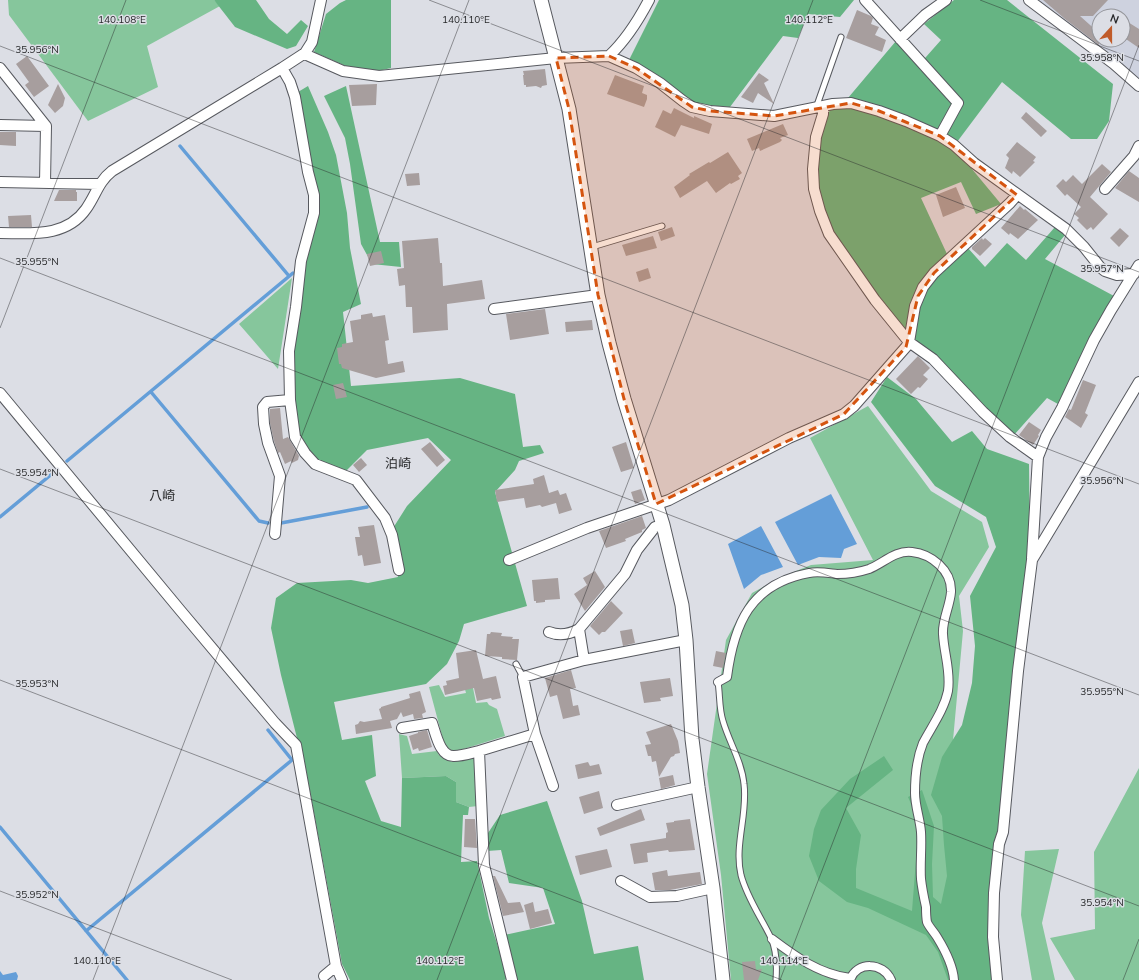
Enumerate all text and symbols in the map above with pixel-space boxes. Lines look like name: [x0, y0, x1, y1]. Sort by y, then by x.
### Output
north arrow: [1091, 8, 1131, 48]
text: N: [1108, 11, 1121, 27]
text: 140.108°E: [98, 13, 146, 26]
text: 140.110°E: [442, 13, 490, 26]
text: 140.112°E: [785, 13, 833, 26]
text: 35.956°N: [15, 43, 59, 56]
text: 35.958°N: [1080, 51, 1124, 64]
text: 35.955°N: [15, 255, 59, 268]
text: 35.957°N: [1080, 262, 1124, 275]
district label: 泊崎: [385, 455, 411, 471]
text: 35.954°N: [15, 466, 59, 479]
text: 35.956°N: [1080, 474, 1124, 487]
district label: 八崎: [149, 487, 175, 503]
text: 35.953°N: [15, 677, 59, 690]
text: 35.955°N: [1080, 685, 1124, 698]
text: 35.952°N: [15, 888, 59, 901]
text: 35.954°N: [1080, 896, 1124, 909]
text: 140.110°E: [73, 954, 121, 967]
text: 140.112°E: [416, 954, 464, 967]
text: 140.114°E: [760, 954, 808, 967]

